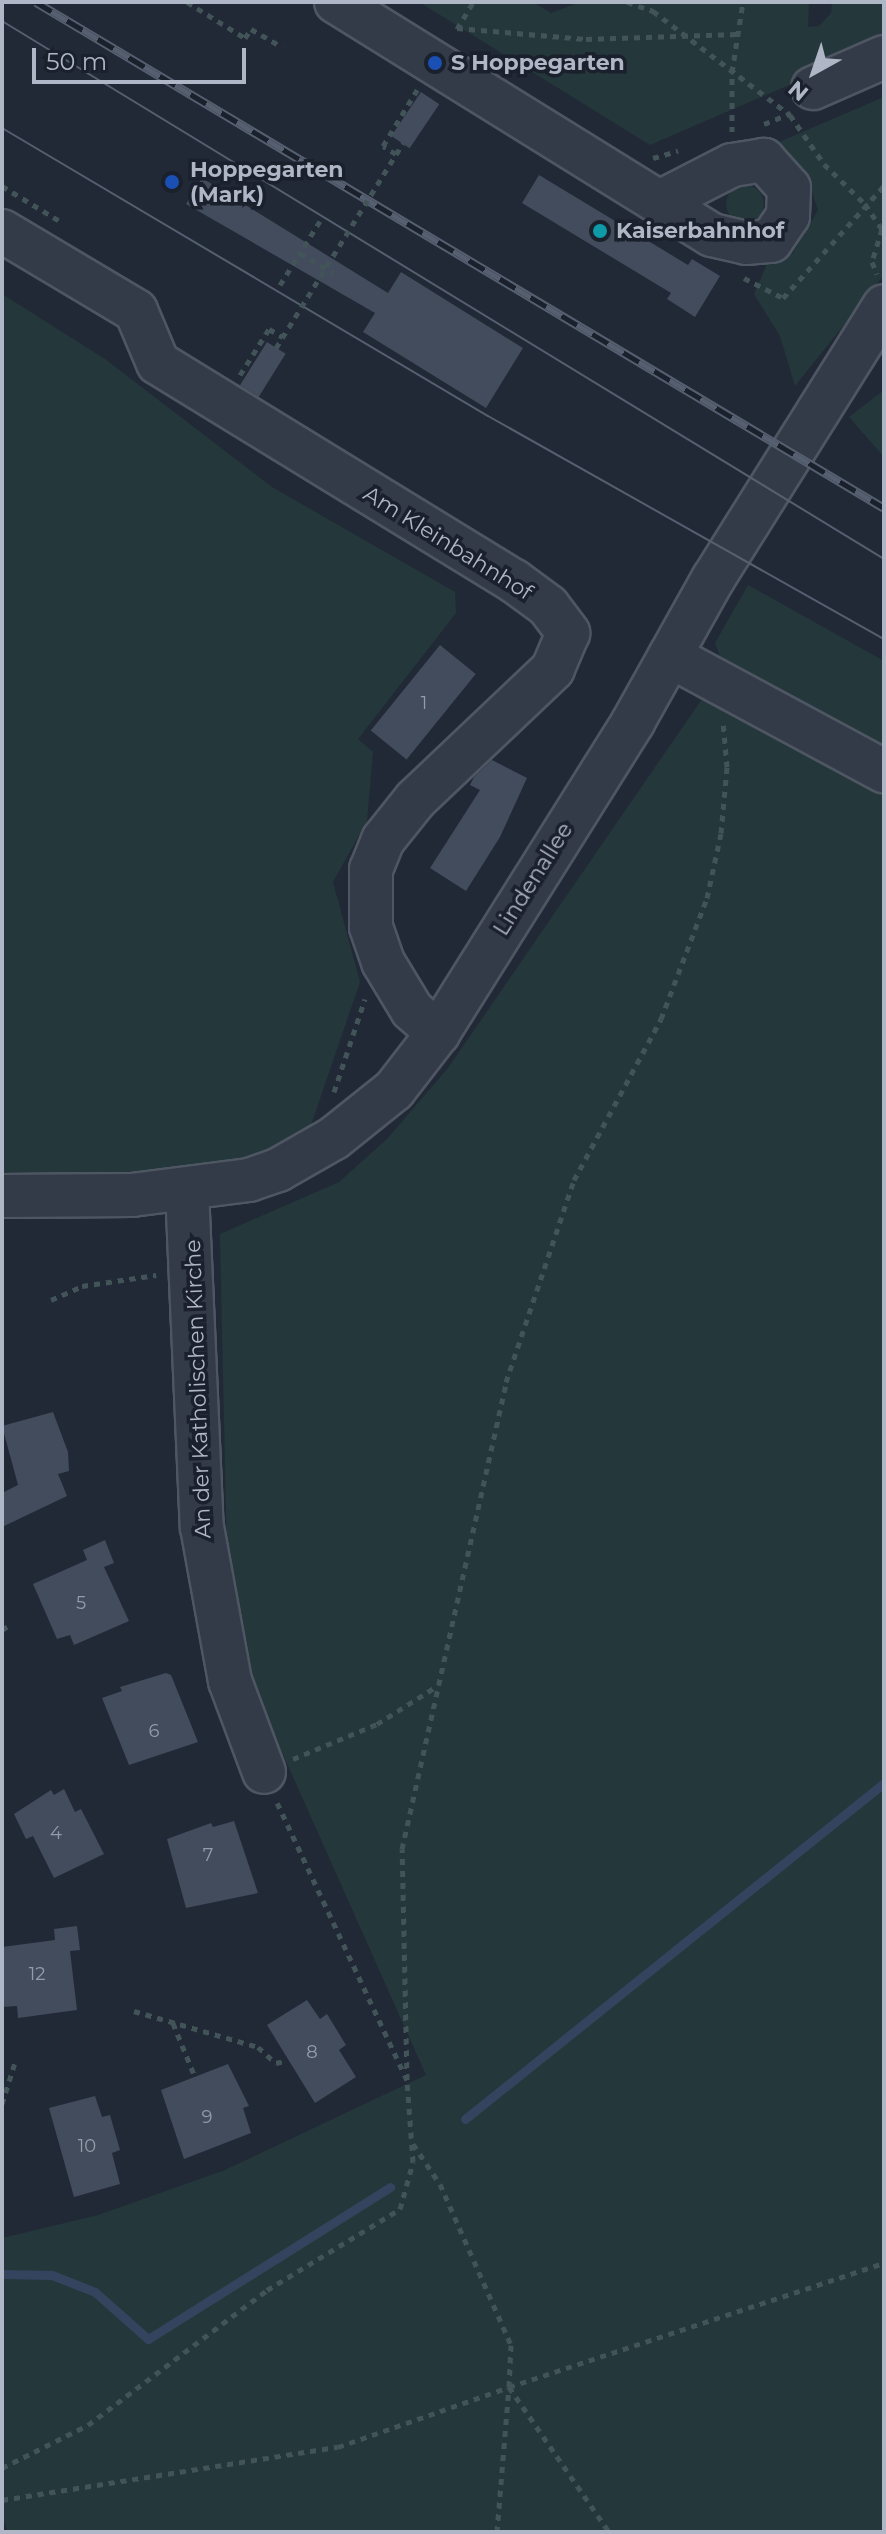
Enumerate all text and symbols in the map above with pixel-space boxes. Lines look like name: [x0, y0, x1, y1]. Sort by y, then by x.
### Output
scale bar: [36, 32, 250, 82]
north arrow: [774, 32, 854, 112]
text: 50 m: [46, 47, 107, 76]
place label: S Hoppegarten: [451, 50, 625, 76]
marker: S Hoppegarten: [426, 54, 444, 72]
text: N: [783, 75, 814, 107]
place label: Hoppegarten (Mark): [190, 156, 343, 208]
marker: Hoppegarten (Mark): [161, 171, 183, 193]
place label: Kaiserbahnhof: [616, 218, 784, 244]
marker: Kaiserbahnhof: [591, 222, 609, 240]
street label: Am Kleinbahnhof: [359, 480, 537, 606]
house number: 1: [421, 692, 427, 714]
street label: Lindenallee: [488, 818, 578, 940]
street label: An der Katholischen Kirche: [180, 1239, 216, 1539]
house number: 5: [76, 1592, 86, 1614]
house number: 6: [149, 1720, 159, 1742]
house number: 4: [50, 1822, 62, 1844]
house number: 7: [203, 1844, 213, 1866]
house number: 12: [29, 1963, 45, 1985]
house number: 8: [306, 2041, 318, 2063]
house number: 9: [202, 2106, 212, 2128]
house number: 10: [78, 2135, 96, 2157]

